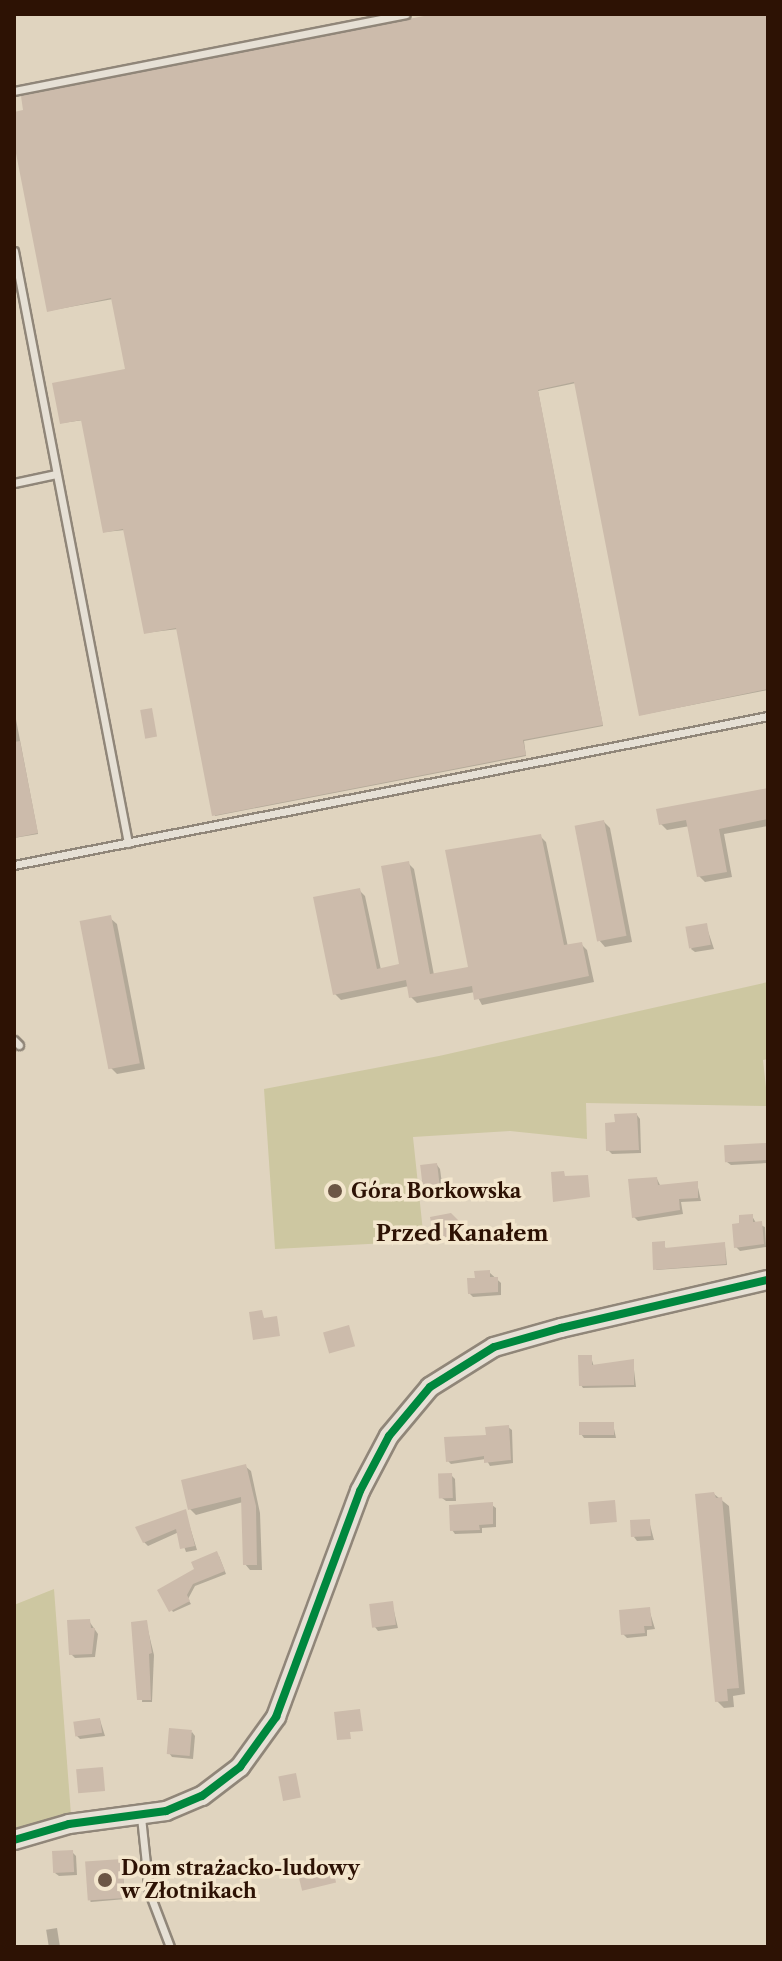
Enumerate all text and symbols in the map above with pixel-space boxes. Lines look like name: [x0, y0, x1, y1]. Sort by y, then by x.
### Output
place label: Góra Borkowska: [351, 1179, 522, 1203]
marker: Góra Borkowska: [326, 1182, 344, 1200]
district label: Przed Kanałem: [376, 1221, 548, 1247]
place label: Dom strażacko-ludowy w Złotnikach: [121, 1856, 360, 1903]
marker: Dom strażacko-ludowy w Złotnikach: [96, 1871, 114, 1889]

